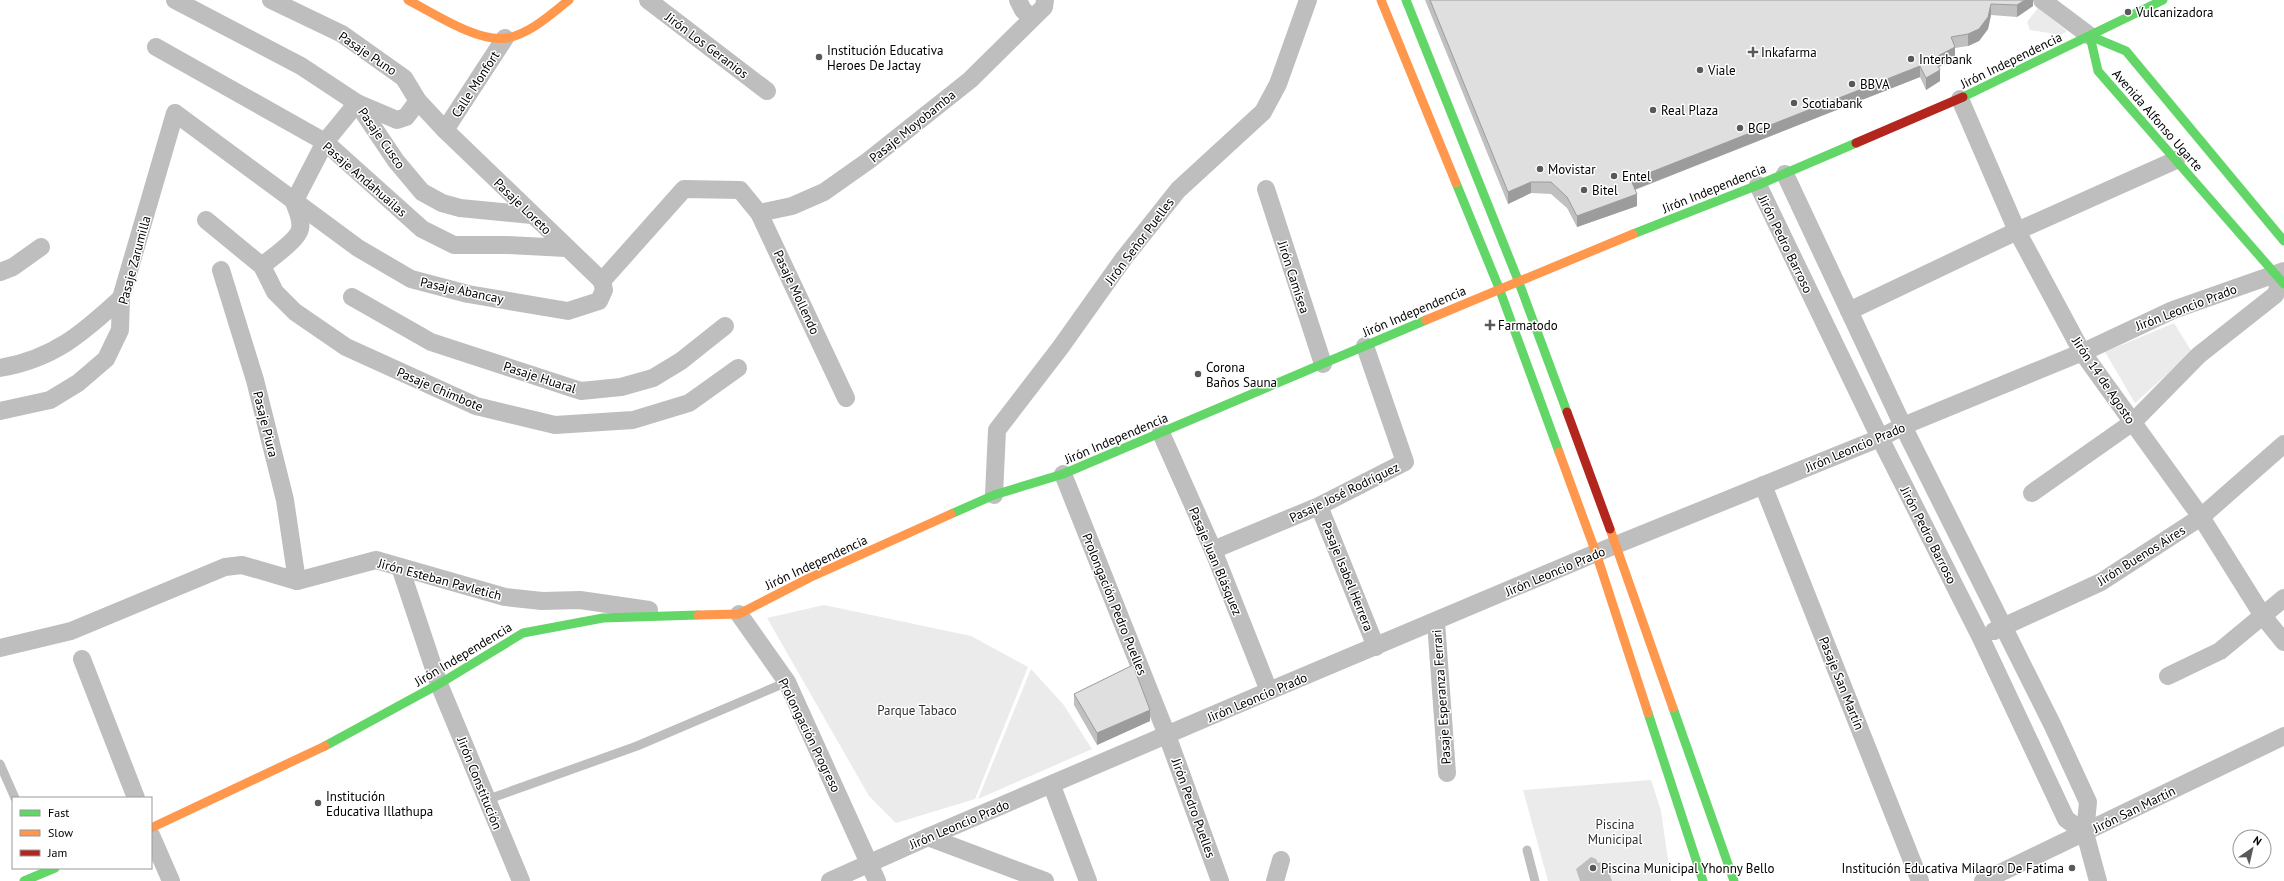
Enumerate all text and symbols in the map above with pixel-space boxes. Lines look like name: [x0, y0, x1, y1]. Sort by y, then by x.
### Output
place label: Vulcanizadora: [2135, 4, 2214, 21]
marker: Vulcanizadora: [2123, 7, 2133, 17]
street label: Jirón Los Geranios: [661, 8, 752, 82]
street label: Pasaje Puno: [335, 28, 400, 79]
street label: Jirón Independencia: [1957, 28, 2065, 93]
place label: Institución Educativa Heroes De Jactay: [827, 42, 943, 74]
place label: Inkafarma: [1761, 44, 1817, 61]
street label: Calle Monfort: [448, 47, 504, 121]
marker: Inkafarma: [1748, 47, 1758, 57]
place label: Interbank: [1919, 51, 1973, 68]
marker: Institución Educativa Heroes De Jactay: [814, 52, 824, 62]
marker: Interbank: [1906, 54, 1916, 64]
place label: Viale: [1707, 62, 1736, 79]
marker: Viale: [1695, 65, 1705, 75]
street label: Avenida Alfonso Ugarte: [2109, 66, 2207, 175]
place label: BBVA: [1860, 76, 1890, 93]
marker: BBVA: [1847, 79, 1857, 89]
street label: Pasaje Moyobamba: [866, 86, 959, 166]
place label: Scotiabank: [1802, 95, 1863, 112]
marker: Scotiabank: [1789, 98, 1799, 108]
place label: Real Plaza: [1661, 102, 1718, 119]
street label: Pasaje Cusco: [354, 104, 409, 172]
marker: Real Plaza: [1648, 105, 1658, 115]
place label: BCP: [1748, 120, 1770, 137]
marker: BCP: [1735, 123, 1745, 133]
street label: Pasaje Andahuailas: [319, 138, 410, 221]
street label: Jirón Independencia: [1659, 160, 1769, 218]
place label: Movistar: [1548, 161, 1596, 178]
marker: Movistar: [1535, 164, 1545, 174]
place label: Entel: [1622, 168, 1651, 185]
marker: Entel: [1609, 171, 1619, 181]
street label: Pasaje Loreto: [490, 175, 555, 238]
place label: Bitel: [1592, 182, 1618, 199]
marker: Bitel: [1579, 185, 1589, 195]
street label: Jirón Pedro Barroso: [1754, 192, 1817, 296]
street label: Jirón Señor Puelles: [1100, 194, 1178, 289]
street label: Pasaje Zarumilla: [114, 214, 154, 306]
street label: Jirón Camisea: [1273, 238, 1313, 316]
street label: Pasaje Mollendo: [770, 247, 824, 337]
street label: Pasaje Abancay: [419, 273, 505, 308]
street label: Jirón Leoncio Prado: [2132, 280, 2239, 335]
street label: Jirón Independencia: [1359, 282, 1469, 341]
place label: Farmatodo: [1498, 317, 1558, 334]
marker: Farmatodo: [1485, 320, 1495, 330]
street label: Jirón 14 de Agosto: [2068, 333, 2139, 427]
street label: Pasaje Huaral: [501, 358, 579, 397]
place label: Corona Baños Sauna: [1206, 359, 1277, 391]
street label: Pasaje Chimbote: [394, 364, 486, 415]
marker: Corona Baños Sauna: [1193, 369, 1203, 379]
street label: Pasaje Piura: [249, 389, 282, 459]
street label: Jirón Independencia: [1061, 409, 1171, 468]
street label: Jirón Leoncio Prado: [1802, 419, 1908, 477]
street label: Pasaje José Rodríguez: [1286, 458, 1402, 526]
street label: Jirón Pedro Barroso: [1896, 483, 1960, 587]
street label: Pasaje Juan Blásquez: [1185, 504, 1246, 618]
street label: Pasaje Isabel Herrera: [1318, 519, 1377, 634]
street label: Jirón Buenos Aires: [2093, 522, 2188, 590]
street label: Jirón Independencia: [761, 531, 870, 594]
street label: Prolongación Pedro Puelles: [1078, 531, 1151, 678]
street label: Jirón Leoncio Prado: [1502, 543, 1608, 601]
street label: Jirón Esteban Pavletich: [375, 555, 504, 604]
street label: Jirón Independencia: [410, 619, 515, 691]
street label: Pasaje Esperanza Ferrari: [1428, 629, 1455, 765]
street label: Pasaje San Martín: [1815, 634, 1868, 732]
street label: Jirón Leoncio Prado: [1204, 669, 1310, 727]
street label: Prolongación Progreso: [774, 675, 845, 795]
park label: Parque Tabaco: [877, 702, 957, 719]
street label: Jirón Constitución: [453, 733, 506, 832]
street label: Jirón Pedro Puelles: [1167, 755, 1219, 860]
street label: Jirón San Martín: [2089, 782, 2178, 837]
place label: Institución Educativa Illathupa: [326, 788, 433, 820]
street label: Jirón Leoncio Prado: [906, 796, 1012, 854]
legend: [12, 797, 152, 869]
marker: Institución Educativa Illathupa: [313, 798, 323, 808]
text: Fast: [48, 805, 69, 820]
park label: Piscina Municipal: [1588, 816, 1642, 848]
text: Slow: [48, 825, 73, 840]
north arrow: [2232, 829, 2272, 869]
text: N: [2251, 833, 2265, 849]
text: Jam: [47, 845, 67, 860]
place label: Piscina Municipal Yhonny Bello: [1601, 860, 1775, 877]
place label: Institución Educativa Milagro De Fatima: [1842, 860, 2064, 877]
marker: Piscina Municipal Yhonny Bello: [1588, 863, 1598, 873]
marker: Institución Educativa Milagro De Fatima: [2067, 863, 2077, 873]

